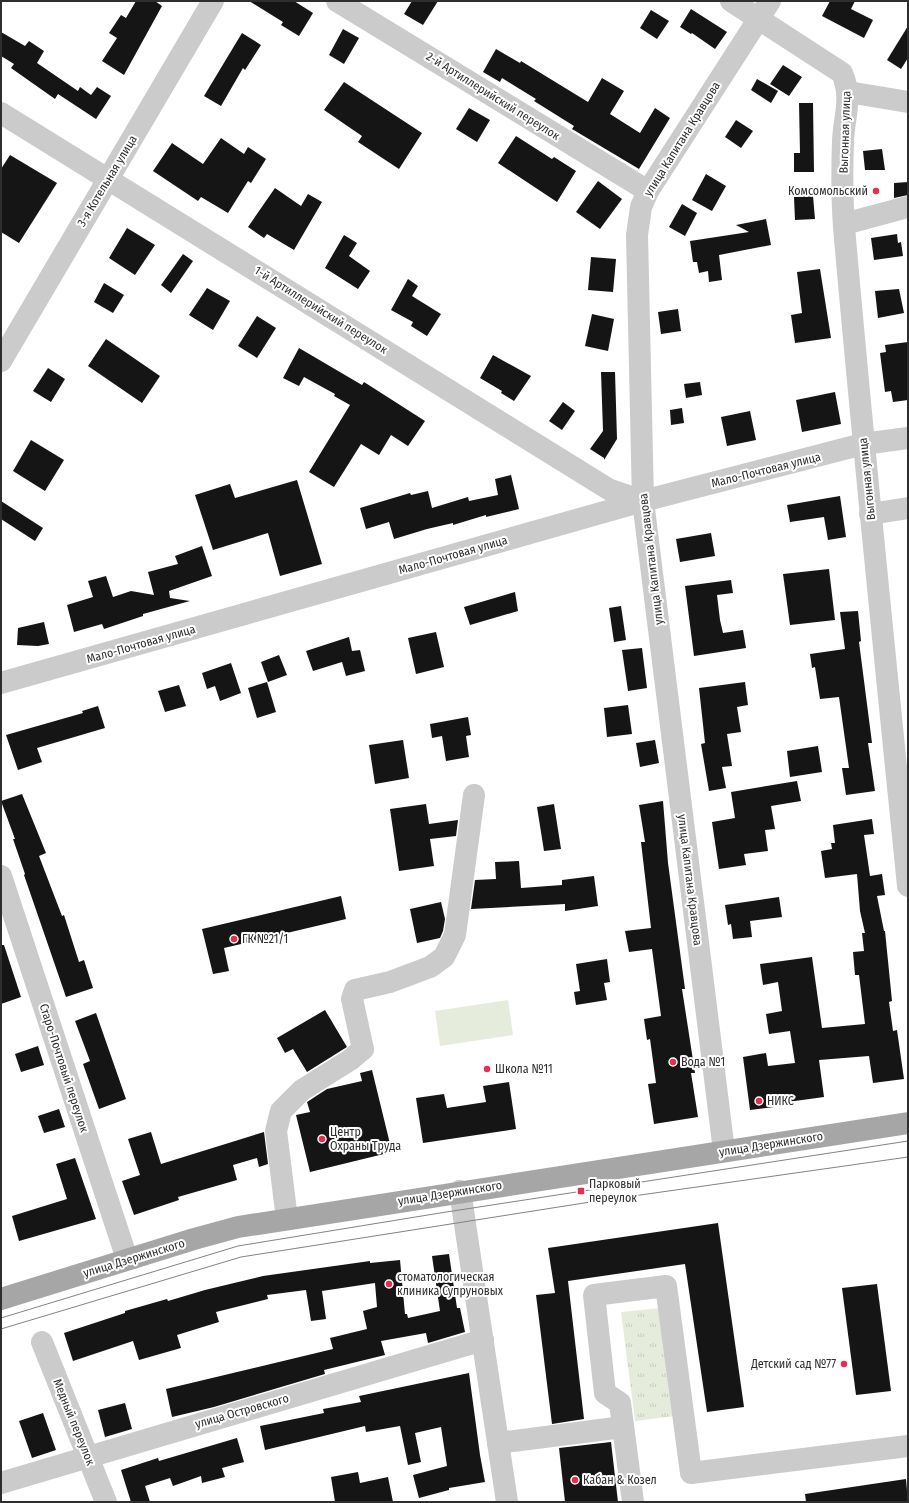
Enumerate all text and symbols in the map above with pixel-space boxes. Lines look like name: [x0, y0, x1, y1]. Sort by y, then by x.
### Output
street label: 2-й Артиллерийский переулок: [424, 49, 563, 143]
street label: улица Капитана Кравцова: [641, 79, 723, 199]
street label: Выгонная улица: [837, 90, 853, 174]
street label: 3-я Котельная улица: [74, 133, 140, 229]
place label: Комсомольский: [788, 184, 868, 198]
marker: Комсомольский: [871, 186, 881, 196]
street label: 1-й Артиллерийский переулок: [252, 263, 390, 357]
street label: Выгонная улица: [856, 437, 878, 521]
street label: Мало-Почтовая улица: [710, 450, 822, 490]
street label: улица Капитана Кравцова: [636, 492, 666, 625]
street label: Мало-Почтовая улица: [397, 533, 509, 577]
street label: Мало-Почтовая улица: [85, 622, 197, 666]
street label: улица Капитана Кравцова: [675, 814, 705, 947]
place label: ГК №21/1: [242, 932, 288, 946]
marker: ГК №21/1: [229, 934, 239, 944]
street label: Старо-Почтовый переулок: [37, 1002, 92, 1134]
place label: Вода №1: [681, 1055, 725, 1069]
marker: Вода №1: [668, 1057, 678, 1067]
place label: Школа №11: [495, 1062, 553, 1076]
marker: Школа №11: [482, 1064, 492, 1074]
place label: НИКС: [767, 1094, 794, 1108]
marker: НИКС: [754, 1096, 764, 1106]
place label: Центр Охраны Труда: [330, 1125, 401, 1153]
street label: улица Дзержинского: [718, 1129, 824, 1159]
marker: Центр Охраны Труда: [317, 1134, 327, 1144]
place label: Парковый переулок: [589, 1177, 641, 1205]
street label: улица Дзержинского: [397, 1178, 503, 1208]
marker: Парковый переулок: [576, 1186, 586, 1196]
street label: улица Дзержинского: [82, 1236, 186, 1280]
place label: стоматологическая клиника Супруновых: [397, 1270, 504, 1298]
marker: стоматологическая клиника Супруновых: [384, 1279, 394, 1289]
place label: Детский сад №77: [750, 1357, 836, 1371]
marker: Детский сад №77: [839, 1359, 849, 1369]
street label: Медный переулок: [50, 1377, 98, 1468]
street label: улица Островского: [194, 1391, 290, 1431]
place label: Кабан & Козел: [583, 1473, 657, 1487]
marker: Кабан & Козел: [570, 1475, 580, 1485]

